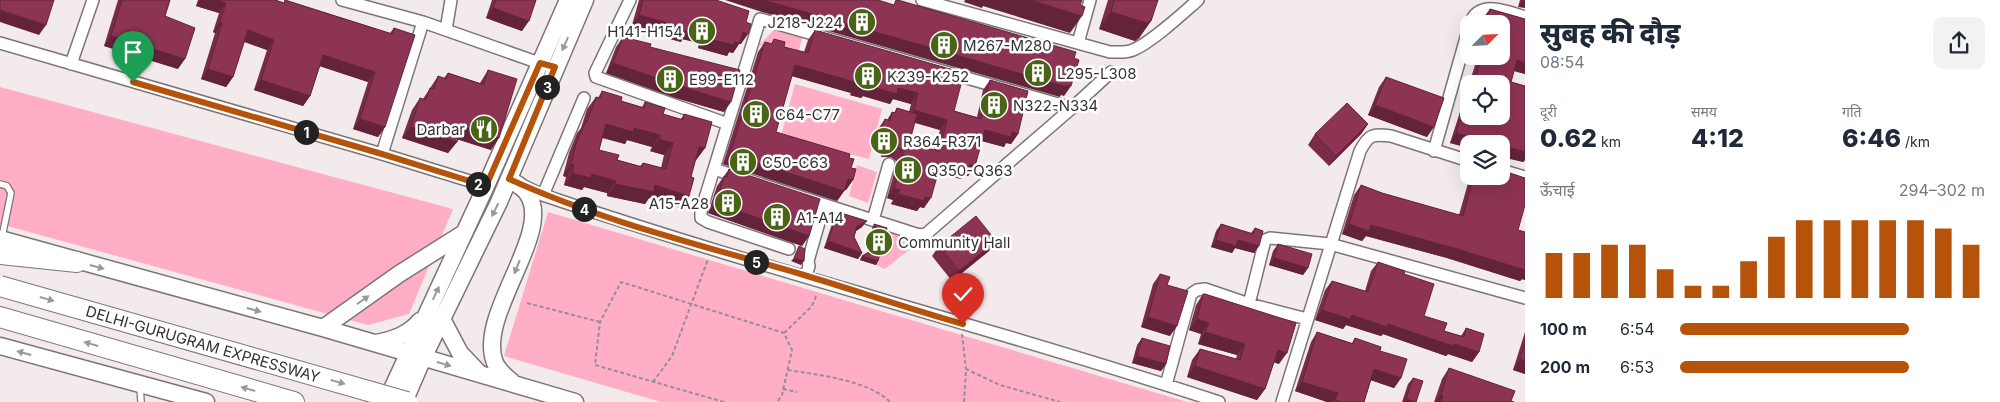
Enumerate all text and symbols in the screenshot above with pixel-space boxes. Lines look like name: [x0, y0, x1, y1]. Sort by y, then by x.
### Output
building icon: J218-J224: [847, 7, 877, 37]
place label: J218-J224: [767, 13, 843, 32]
north arrow: [1460, 15, 1510, 65]
map controls: [1460, 15, 1510, 185]
building icon: H141-H154: [687, 16, 717, 46]
text: सुबह की दौड़: [1540, 16, 1680, 50]
button: share: [1933, 17, 1985, 69]
place label: H141-H154: [607, 22, 683, 41]
building icon: M267-M280: [929, 30, 959, 60]
pin: [112, 31, 154, 82]
place label: M267-M280: [963, 36, 1052, 55]
one-way arrow: [561, 37, 569, 51]
icon: arrive: [119, 38, 147, 66]
text: 08:54: [1540, 52, 1585, 72]
building icon: L295-L308: [1023, 58, 1053, 88]
building icon: K239-K252: [853, 61, 883, 91]
building icon: E99-E112: [655, 64, 685, 94]
place label: L295-L308: [1057, 64, 1136, 83]
place label: K239-K252: [887, 67, 969, 86]
place label: E99-E112: [689, 70, 754, 89]
pin: 3: [534, 74, 560, 100]
button: locate: [1460, 75, 1510, 125]
text: 3: [543, 79, 552, 96]
building icon: N322-N334: [979, 90, 1009, 120]
place label: N322-N334: [1013, 96, 1098, 115]
building icon: C64-C77: [741, 99, 771, 129]
text: दूरी: [1540, 103, 1557, 120]
text: समय: [1691, 103, 1717, 120]
text: गति: [1842, 103, 1862, 120]
place label: C64-C77: [775, 105, 840, 124]
restaurant icon: Darbar: [469, 114, 499, 144]
pin: 1: [294, 120, 318, 144]
place label: Darbar: [416, 120, 465, 139]
text: 0.62: [1540, 123, 1597, 153]
text: 4:12: [1691, 123, 1744, 153]
text: 6:46: [1842, 123, 1901, 153]
text: 1: [303, 124, 310, 141]
building icon: R364-R371: [869, 126, 899, 156]
place label: R364-R371: [903, 132, 981, 151]
text: km: [1597, 133, 1621, 150]
text: /km: [1901, 133, 1930, 150]
button: layers: [1460, 135, 1510, 185]
building icon: C50-C63: [728, 147, 758, 177]
place label: C50-C63: [762, 153, 828, 172]
building icon: Q350-Q363: [893, 155, 923, 185]
place label: Q350-Q363: [927, 161, 1013, 180]
pin: 2: [466, 172, 490, 196]
text: 2: [474, 176, 483, 193]
text: ऊँचाई: [1540, 180, 1575, 200]
text: 294–302 m: [1899, 180, 1985, 200]
building icon: A15-A28: [713, 188, 743, 218]
place label: A15-A28: [649, 194, 709, 213]
pin: 4: [572, 196, 596, 222]
text: 4: [580, 201, 589, 218]
building icon: A1-A14: [762, 202, 792, 232]
one-way arrow: [491, 203, 499, 217]
place label: A1-A14: [796, 208, 844, 227]
building icon: Community Hall: [864, 227, 894, 257]
place label: Community Hall: [898, 233, 1010, 252]
pin: 5: [744, 250, 768, 274]
text: 5: [752, 254, 761, 271]
one-way arrow: [513, 260, 521, 274]
one-way arrow: [90, 263, 105, 271]
pin: [942, 273, 984, 324]
icon: check: [949, 280, 977, 308]
one-way arrow: [432, 286, 440, 300]
one-way arrow: [356, 295, 369, 305]
one-way arrow: [39, 296, 54, 304]
street label: DELHI-GURUGRAM EXPRESSWAY: [84, 301, 322, 387]
one-way arrow: [247, 306, 262, 314]
text: 100 m: [1540, 319, 1587, 339]
text: 6:54: [1620, 319, 1655, 339]
one-way arrow: [84, 339, 99, 347]
one-way arrow: [17, 348, 32, 356]
text: 200 m: [1540, 357, 1590, 377]
text: 6:53: [1620, 357, 1654, 377]
one-way arrow: [437, 360, 452, 368]
one-way arrow: [330, 379, 345, 387]
one-way arrow: [240, 384, 255, 392]

